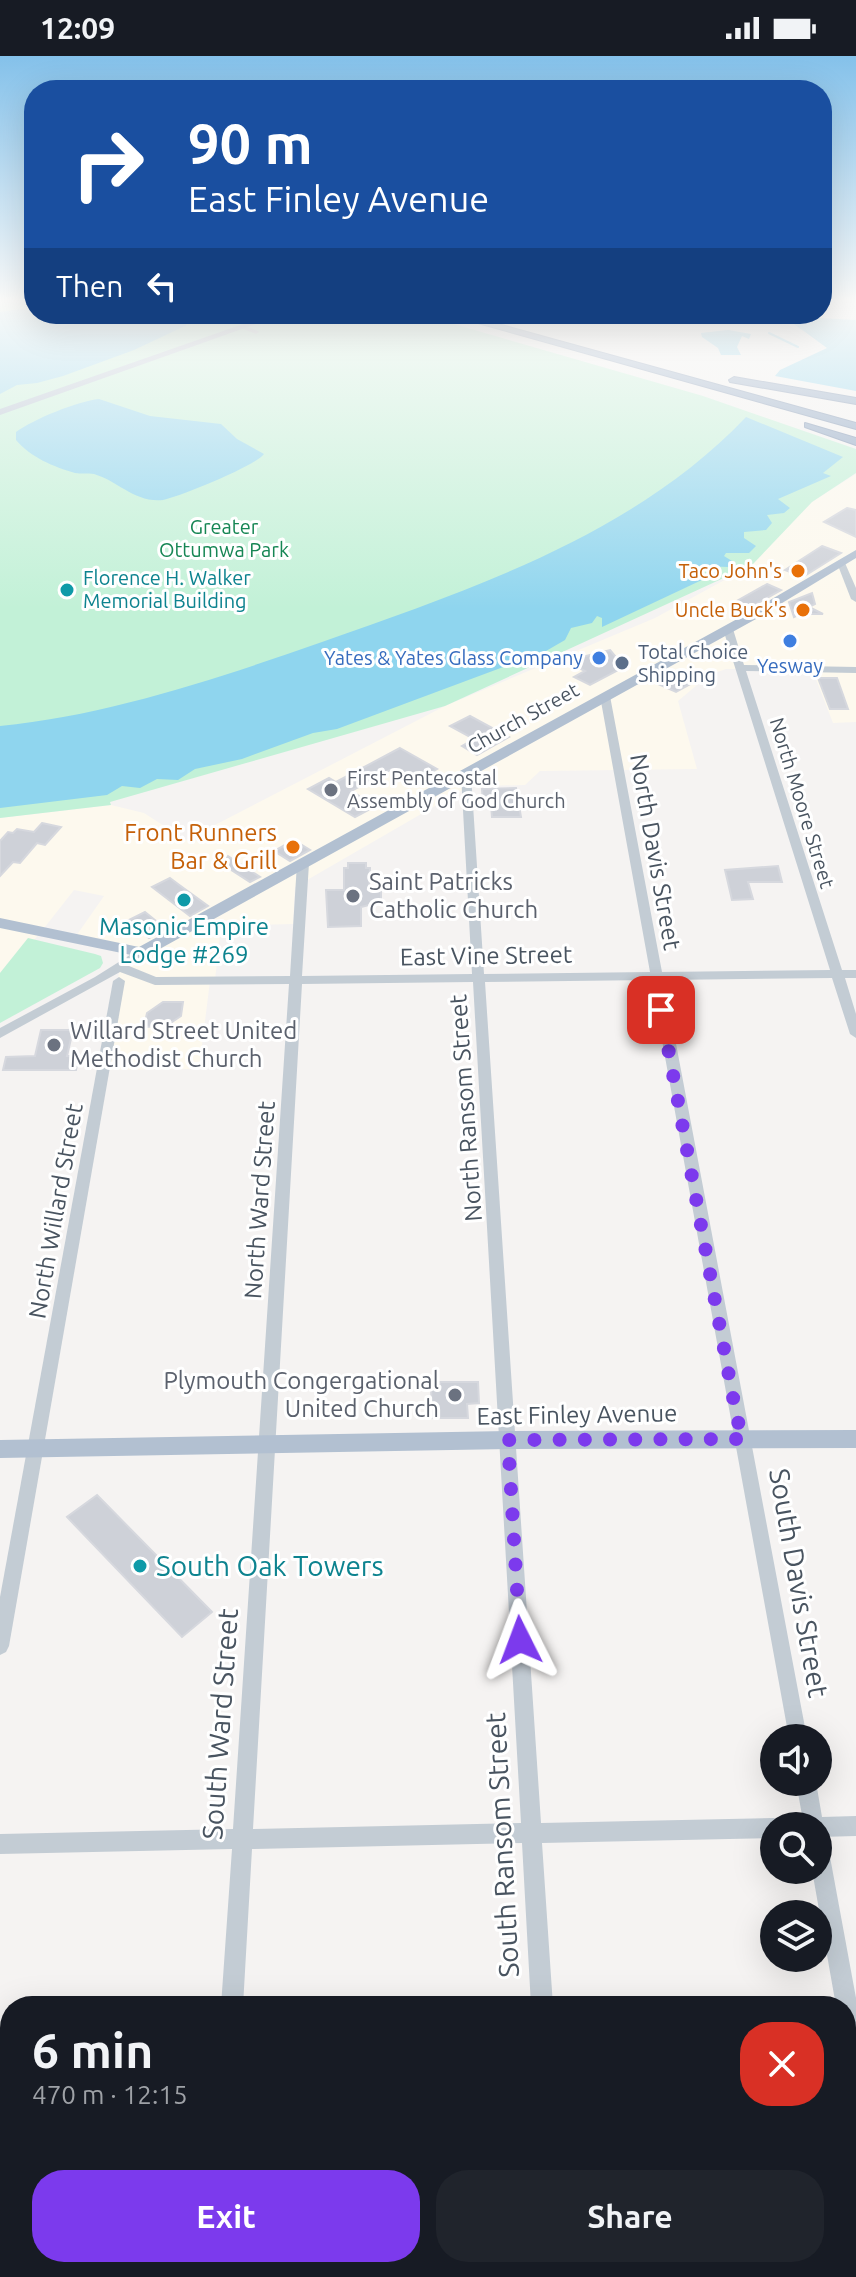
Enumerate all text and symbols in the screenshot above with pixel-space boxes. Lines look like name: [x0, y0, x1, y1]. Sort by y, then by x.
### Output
text: 12:09: [40, 11, 115, 45]
icon: right: [56, 112, 160, 216]
text: 90 m: [188, 112, 313, 175]
text: East Finley Avenue: [188, 178, 489, 219]
icon: left: [140, 264, 184, 308]
text: Then: [56, 269, 124, 303]
park label: Greater Ottumwa Park: [159, 515, 289, 561]
place label: Taco John's: [678, 559, 782, 582]
marker: Taco John's: [789, 562, 807, 580]
place label: Florence H. Walker Memorial Building: [83, 566, 251, 612]
marker: Florence H. Walker Memorial Building: [58, 581, 76, 599]
place label: Uncle Buck's: [675, 598, 787, 621]
marker: Uncle Buck's: [794, 601, 812, 619]
marker: Yesway: [781, 632, 799, 650]
place label: Total Choice Shipping: [638, 640, 748, 686]
place label: Yates & Yates Glass Company: [324, 646, 583, 669]
marker: Yates & Yates Glass Company: [590, 649, 608, 667]
marker: Total Choice Shipping: [613, 654, 631, 672]
place label: Yesway: [757, 654, 823, 677]
street label: Church Street: [463, 677, 583, 758]
street label: North Moore Street: [766, 715, 839, 891]
street label: North Davis Street: [625, 752, 686, 953]
place label: First Pentecostal Assembly of God Church: [347, 766, 566, 812]
marker: First Pentecostal Assembly of God Church: [322, 781, 340, 799]
place label: Front Runners Bar & Grill: [124, 819, 277, 874]
marker: Front Runners Bar & Grill: [284, 838, 302, 856]
place label: Saint Patricks Catholic Church: [369, 868, 538, 923]
marker: Saint Patricks Catholic Church: [344, 887, 362, 905]
marker: Masonic Empire Lodge #269: [175, 891, 193, 909]
place label: Masonic Empire Lodge #269: [99, 913, 269, 968]
street label: East Vine Street: [400, 940, 573, 971]
pin: [627, 976, 695, 1044]
icon: arrive: [639, 988, 683, 1032]
street label: North Ransom Street: [444, 993, 487, 1222]
place label: Willard Street United Methodist Church: [70, 1017, 297, 1072]
marker: Willard Street United Methodist Church: [45, 1036, 63, 1054]
street label: North Ward Street: [239, 1099, 280, 1300]
street label: North Willard Street: [23, 1101, 88, 1321]
place label: Plymouth Congergational United Church: [163, 1367, 439, 1422]
marker: Plymouth Congergational United Church: [446, 1386, 464, 1404]
street label: East Finley Avenue: [476, 1399, 678, 1430]
street label: South Davis Street: [764, 1466, 835, 1700]
place label: South Oak Towers: [156, 1550, 384, 1581]
marker: South Oak Towers: [131, 1557, 149, 1575]
position arrow: [478, 1598, 562, 1682]
street label: South Ward Street: [196, 1607, 243, 1841]
street label: South Ransom Street: [479, 1712, 524, 1978]
map controls: [760, 1724, 832, 1972]
button: sound: [760, 1724, 832, 1796]
button: search: [760, 1812, 832, 1884]
button: layers: [760, 1900, 832, 1972]
button: close: [740, 2022, 824, 2106]
text: 6 min: [32, 2023, 153, 2077]
text: 470 m · 12:15: [32, 2080, 188, 2109]
button: Exit: [32, 2170, 420, 2262]
button: Share: [436, 2170, 824, 2262]

